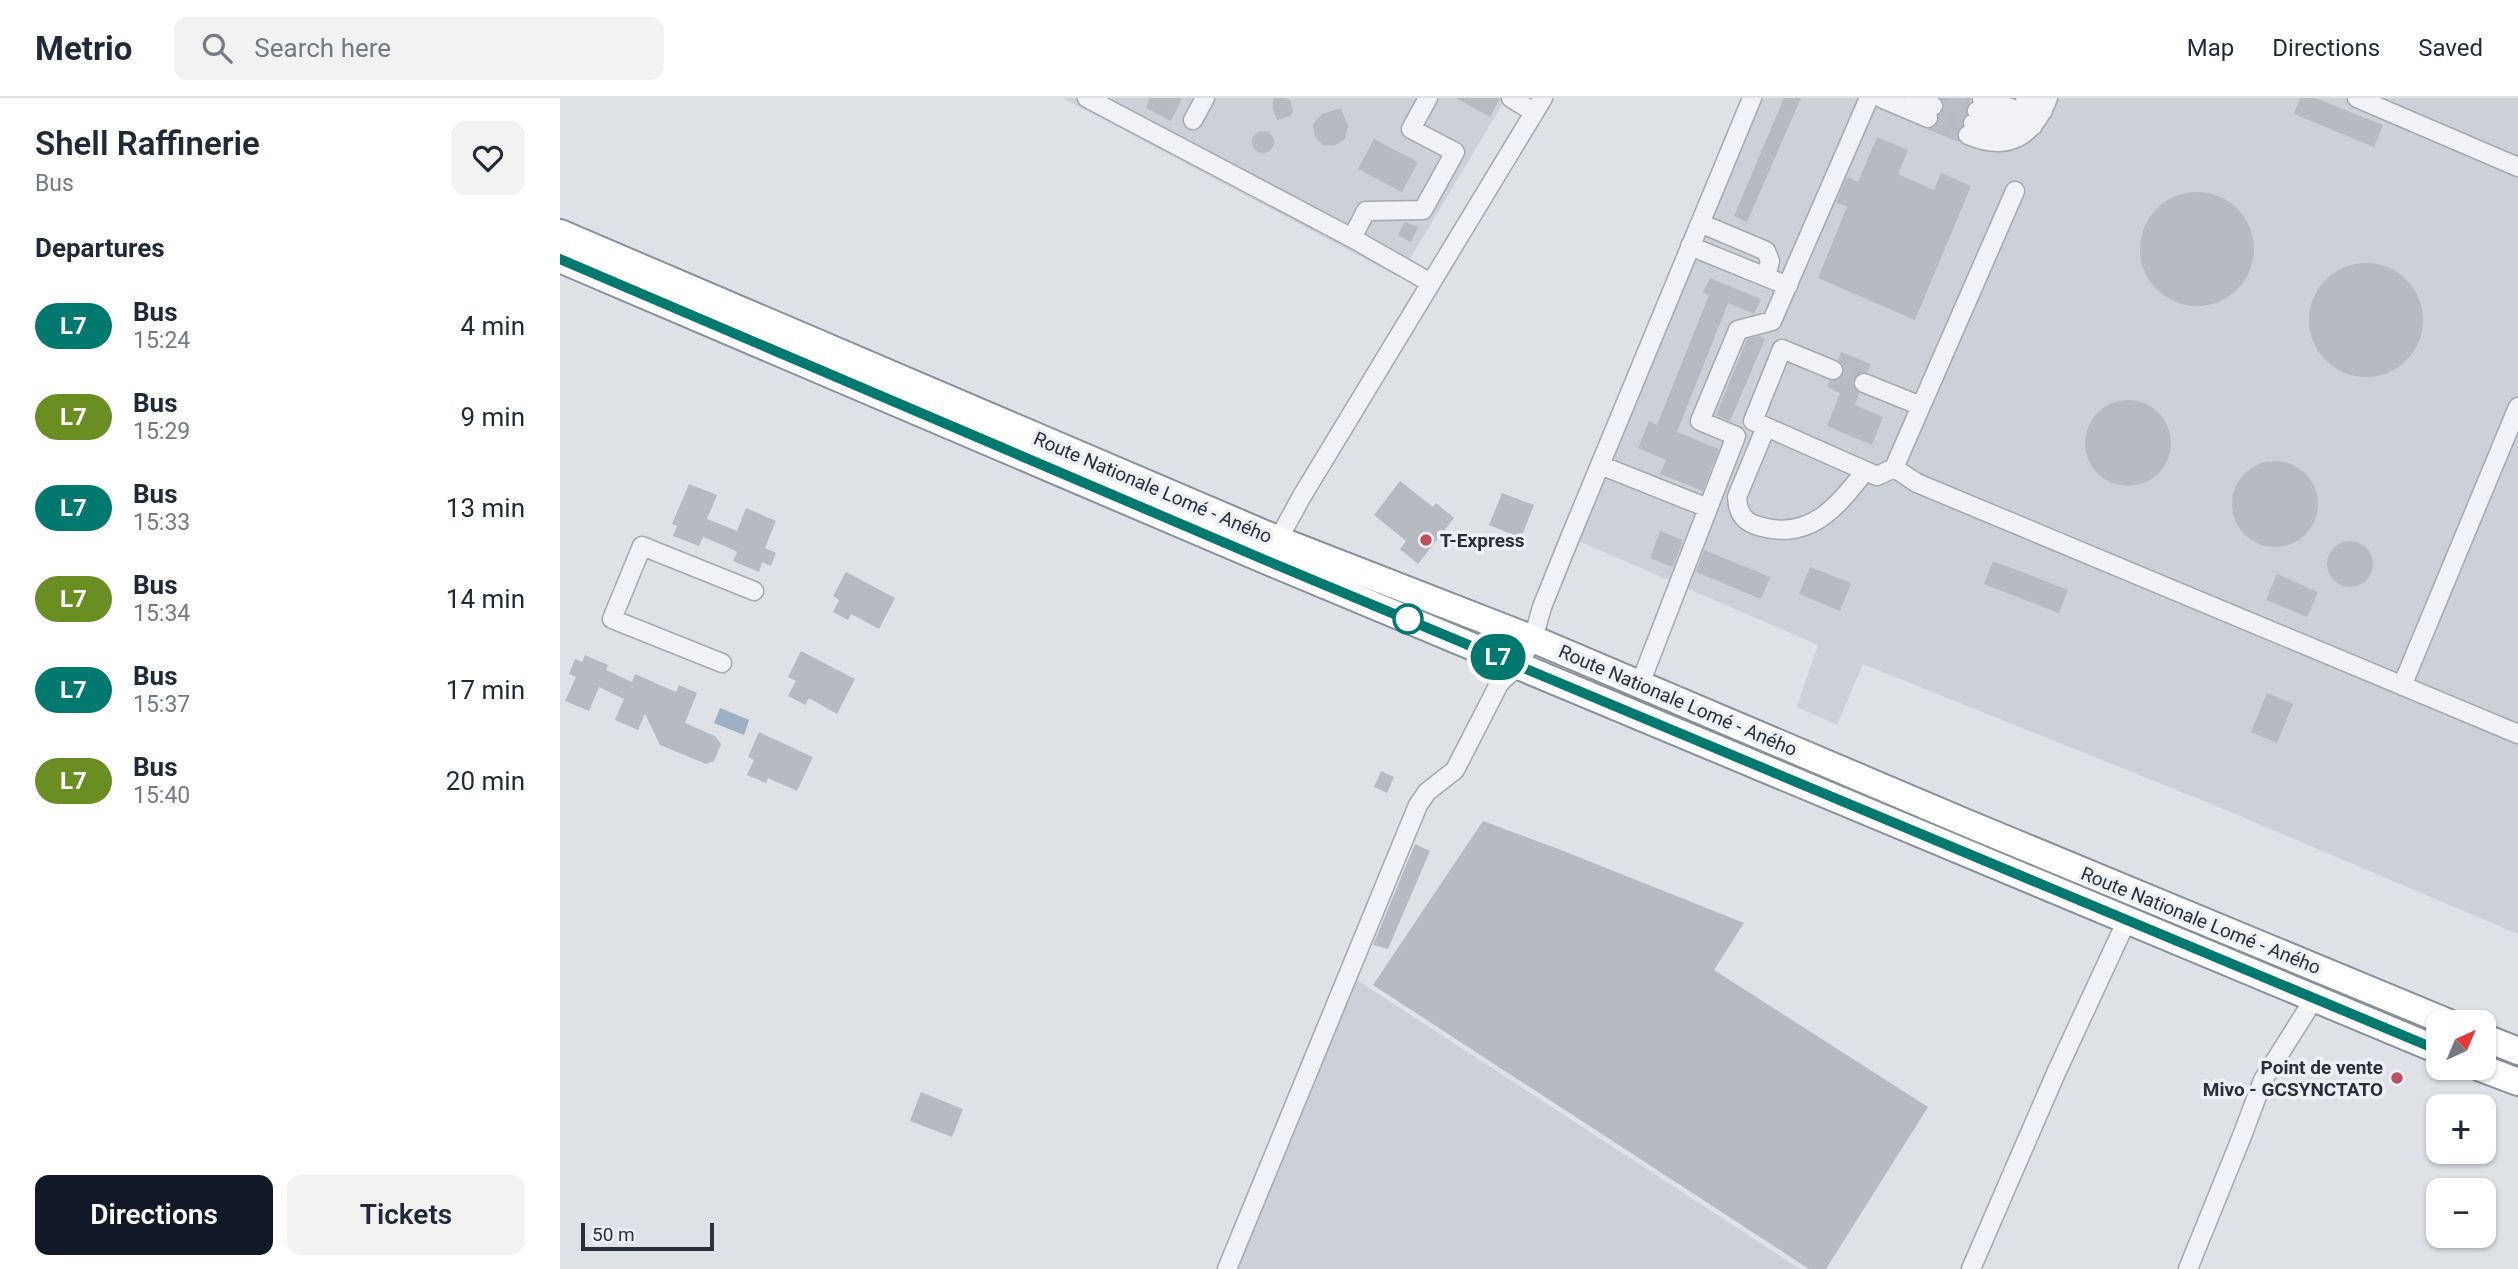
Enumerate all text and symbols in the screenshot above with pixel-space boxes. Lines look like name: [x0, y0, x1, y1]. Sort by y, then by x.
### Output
search box: [174, 17, 664, 80]
text: Metrio: [35, 29, 132, 68]
icon: search: [198, 29, 236, 67]
text: Search here: [254, 33, 391, 63]
text: Map: [2187, 34, 2234, 62]
text: Directions: [2272, 34, 2380, 62]
text: Saved: [2418, 34, 2483, 62]
button: heart: [451, 121, 525, 195]
text: Shell Raffinerie: [35, 124, 260, 163]
text: Bus: [35, 170, 74, 197]
text: Departures: [35, 233, 165, 263]
text: Bus: [133, 297, 178, 327]
text: 4 min: [460, 311, 525, 341]
text: L7: [60, 312, 87, 340]
text: 15:24: [133, 327, 190, 354]
text: Bus: [133, 388, 178, 418]
text: 9 min: [460, 402, 525, 432]
text: L7: [60, 403, 87, 431]
text: 15:29: [133, 418, 190, 445]
street label: Route Nationale Lomé - Aného: [1030, 427, 1275, 548]
text: Bus: [133, 479, 178, 509]
text: 13 min: [446, 493, 525, 523]
text: L7: [60, 494, 87, 522]
text: 15:33: [133, 509, 190, 536]
place label: T-Express: [1440, 529, 1525, 552]
marker: T-Express: [1418, 532, 1434, 548]
text: Bus: [133, 570, 178, 600]
text: 14 min: [446, 584, 525, 614]
text: L7: [60, 585, 87, 613]
text: 15:34: [133, 600, 190, 627]
unlabelled marker: [1393, 604, 1423, 634]
line badge: L7: [1466, 634, 1530, 680]
street label: Route Nationale Lomé - Aného: [1555, 640, 1800, 761]
text: L7: [1485, 643, 1511, 671]
text: Bus: [133, 661, 178, 691]
text: 17 min: [446, 675, 525, 705]
text: L7: [60, 676, 87, 704]
text: 15:37: [133, 691, 190, 718]
text: Bus: [133, 752, 178, 782]
text: 20 min: [446, 766, 525, 796]
text: L7: [60, 767, 87, 795]
text: 15:40: [133, 782, 190, 809]
street label: Route Nationale Lomé - Aného: [2078, 862, 2324, 979]
north arrow: [2426, 1010, 2496, 1080]
map controls: [2426, 1010, 2496, 1248]
place label: Point de vente Mivo - GCSYNCTATO: [2203, 1056, 2383, 1101]
marker: Point de vente Mivo - GCSYNCTATO: [2389, 1070, 2405, 1086]
button: +: [2426, 1094, 2496, 1164]
button: Directions: [35, 1175, 273, 1255]
button: Tickets: [287, 1175, 525, 1255]
button: −: [2426, 1178, 2496, 1248]
scale bar: [581, 1220, 714, 1252]
text: 50 m: [592, 1223, 635, 1246]

